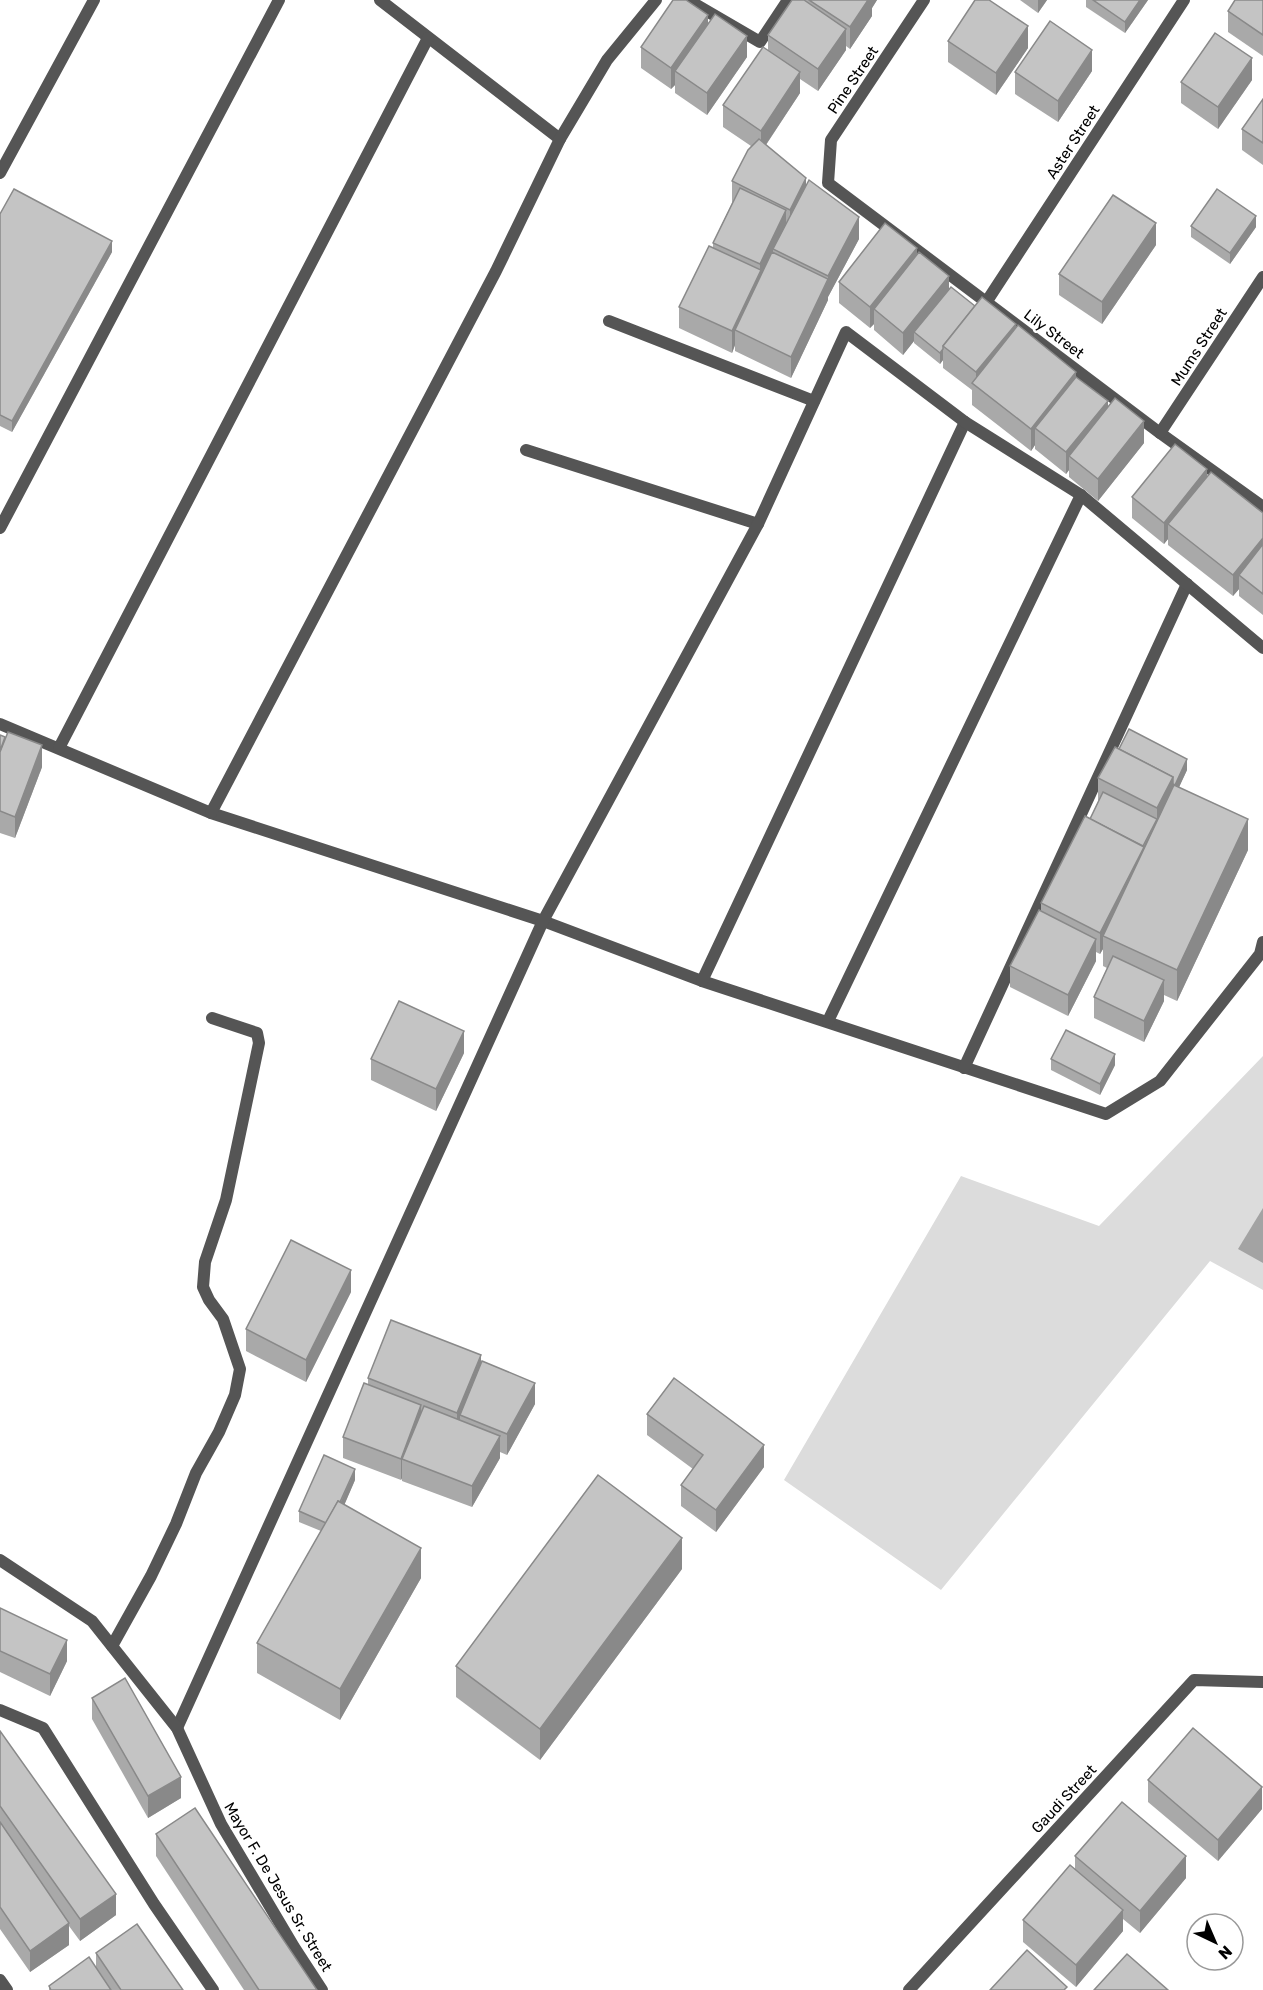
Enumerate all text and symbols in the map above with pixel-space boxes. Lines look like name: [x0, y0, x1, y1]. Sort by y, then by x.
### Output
street label: Pine Street: [824, 43, 882, 117]
street label: Aster Street: [1042, 102, 1104, 182]
street label: Mums Street: [1167, 305, 1231, 389]
street label: Lily Street: [1020, 306, 1088, 363]
street label: Gaudi Street: [1028, 1761, 1100, 1837]
street label: Mayor F. De Jesus Sr. Street: [220, 1799, 336, 1975]
north arrow: [1185, 1912, 1245, 1972]
text: N: [1214, 1942, 1236, 1963]

